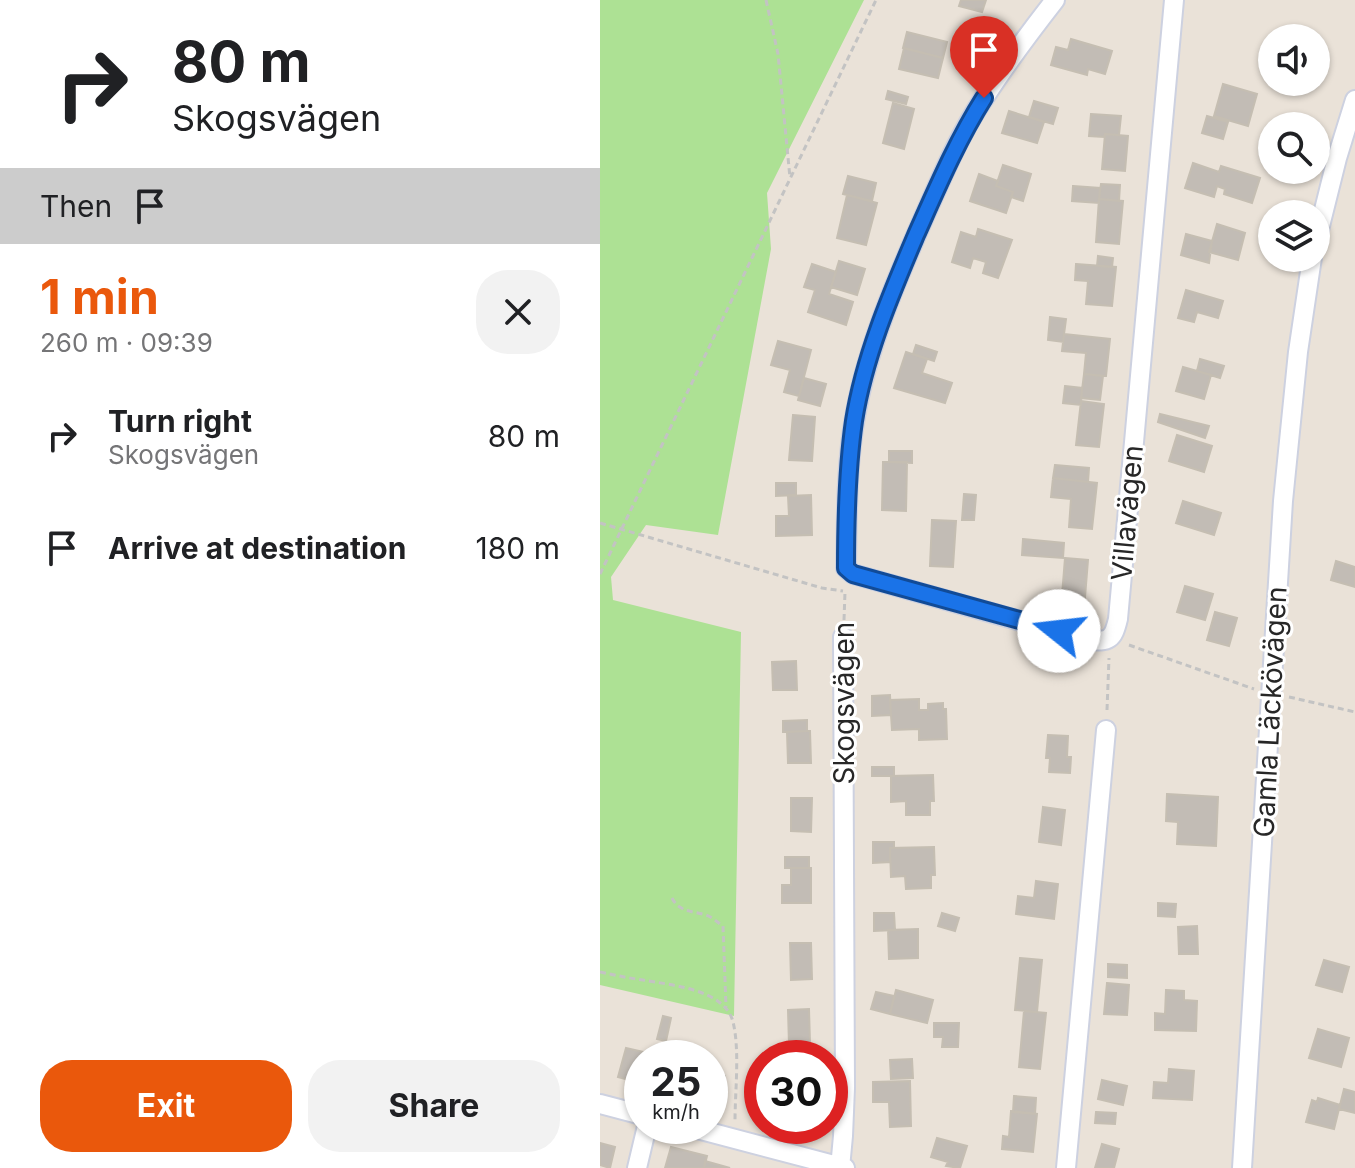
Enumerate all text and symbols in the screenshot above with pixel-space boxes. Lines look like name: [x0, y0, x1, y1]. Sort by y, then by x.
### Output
pin: [950, 16, 1018, 98]
map controls: [1258, 24, 1330, 272]
button: sound: [1258, 24, 1330, 96]
text: 80 m: [172, 28, 311, 96]
icon: arrive: [962, 28, 1006, 72]
icon: right: [40, 32, 144, 136]
text: Skogsvägen: [172, 96, 381, 140]
button: search: [1258, 112, 1330, 184]
icon: arrive: [128, 184, 172, 228]
text: Then: [40, 188, 112, 224]
button: layers: [1258, 200, 1330, 272]
text: 1 min: [40, 267, 159, 326]
button: close: [476, 270, 560, 354]
text: 260 m · 09:39: [40, 327, 213, 358]
text: Turn right: [108, 403, 252, 439]
icon: right: [40, 414, 84, 458]
text: 80 m: [488, 418, 560, 454]
text: Skogsvägen: [108, 439, 259, 470]
street label: Villavägen: [1104, 444, 1150, 582]
icon: arrive: [40, 526, 84, 570]
text: Arrive at destination: [108, 530, 406, 566]
text: 180 m: [476, 530, 560, 566]
street label: Gamla Läckövägen: [1246, 586, 1294, 838]
position arrow: [1017, 589, 1101, 673]
street label: Skogsvägen: [827, 622, 861, 784]
speed limit sign: 30: [744, 1040, 848, 1144]
text: 25: [651, 1057, 701, 1106]
button: Exit: [40, 1060, 292, 1152]
button: Share: [308, 1060, 560, 1152]
text: km/h: [652, 1100, 700, 1124]

